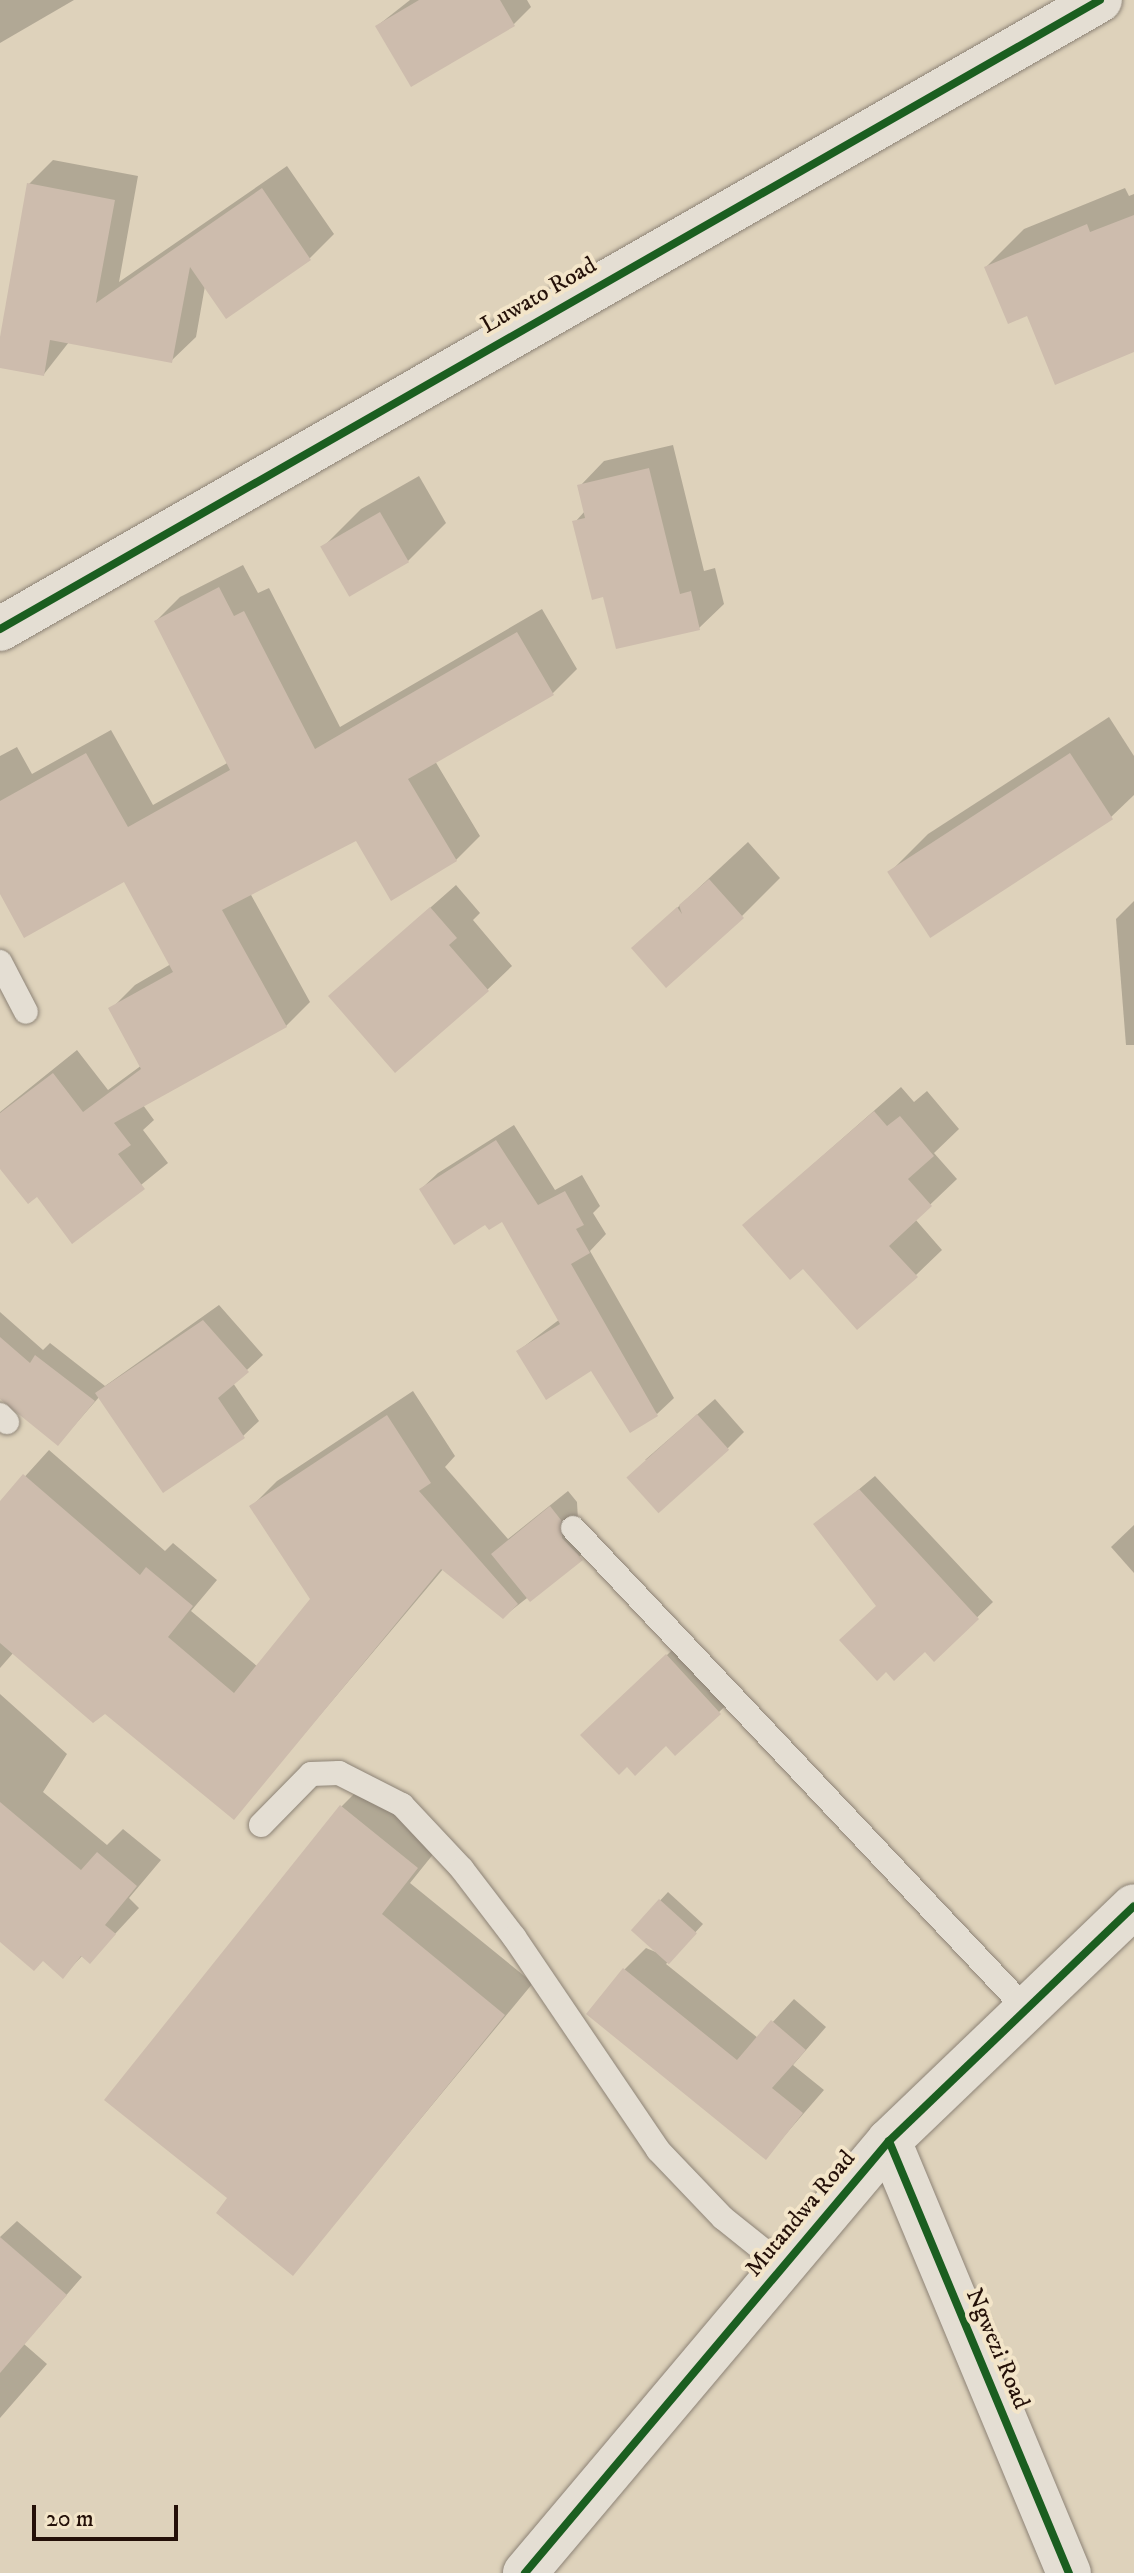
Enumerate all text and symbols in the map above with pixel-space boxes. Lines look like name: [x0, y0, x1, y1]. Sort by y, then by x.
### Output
street label: Luwato Road: [476, 251, 602, 341]
street label: Mutandwa Road: [740, 2145, 862, 2283]
street label: Ngwezi Road: [959, 2284, 1035, 2414]
scale bar: [36, 2489, 182, 2539]
text: 20 m: [46, 2504, 94, 2534]

